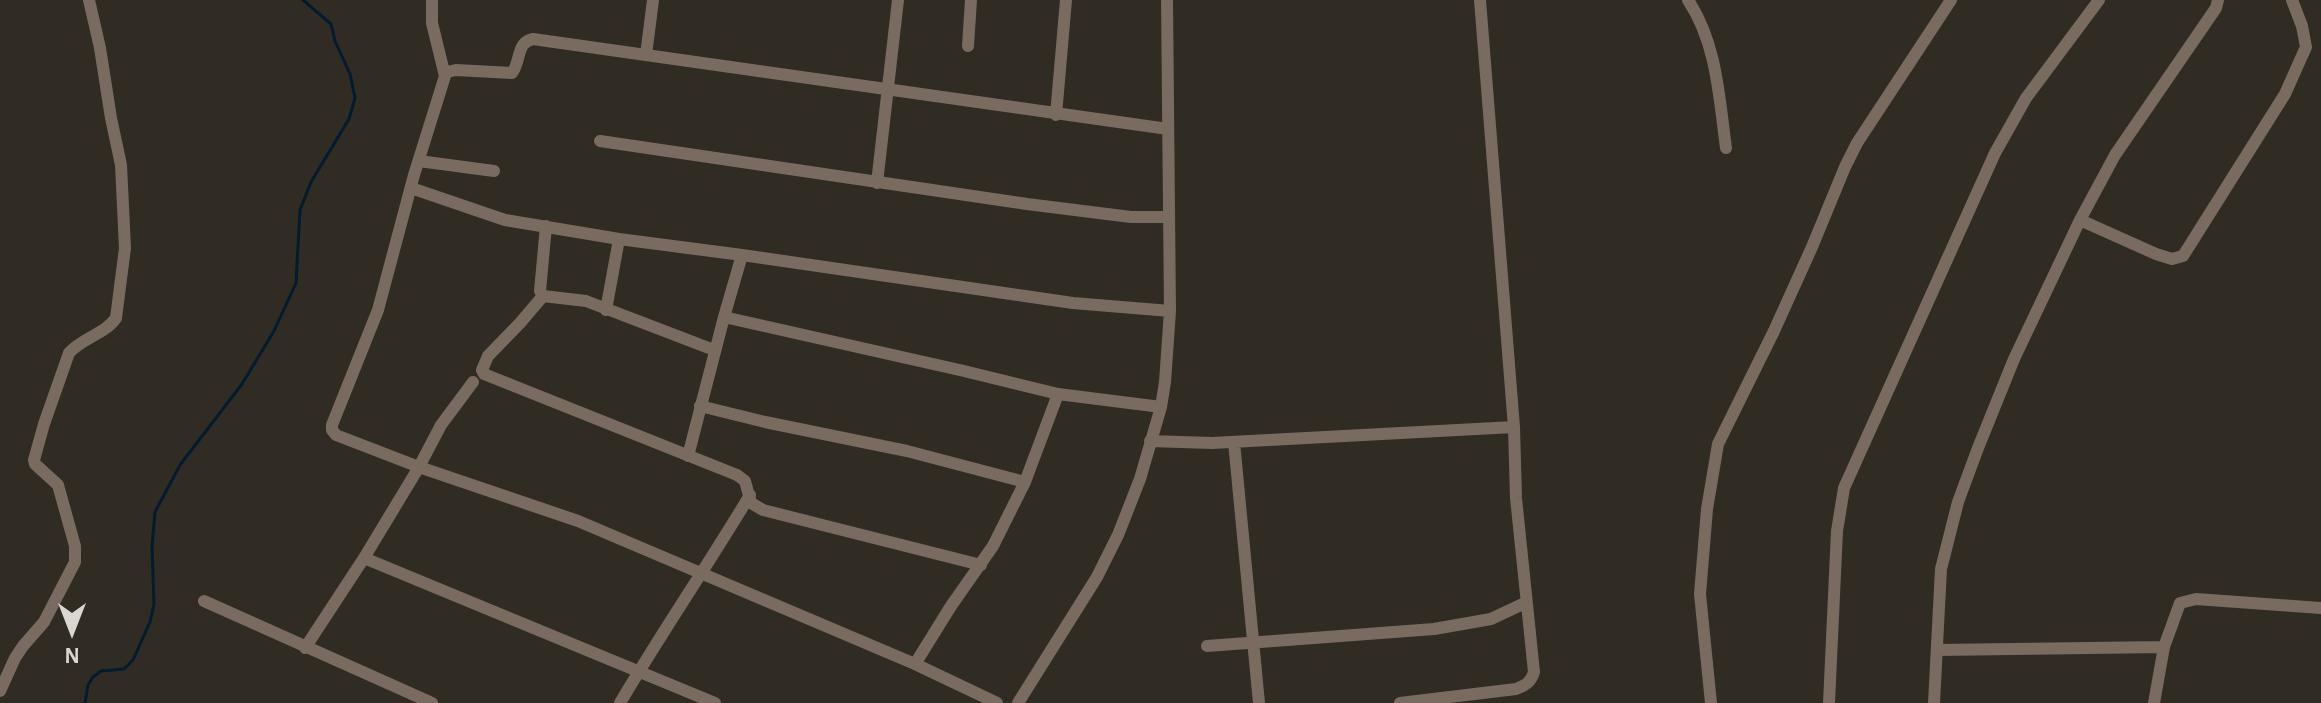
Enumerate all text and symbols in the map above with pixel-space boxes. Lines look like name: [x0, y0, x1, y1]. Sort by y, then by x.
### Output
north arrow: [32, 591, 112, 671]
text: N: [64, 644, 80, 666]

